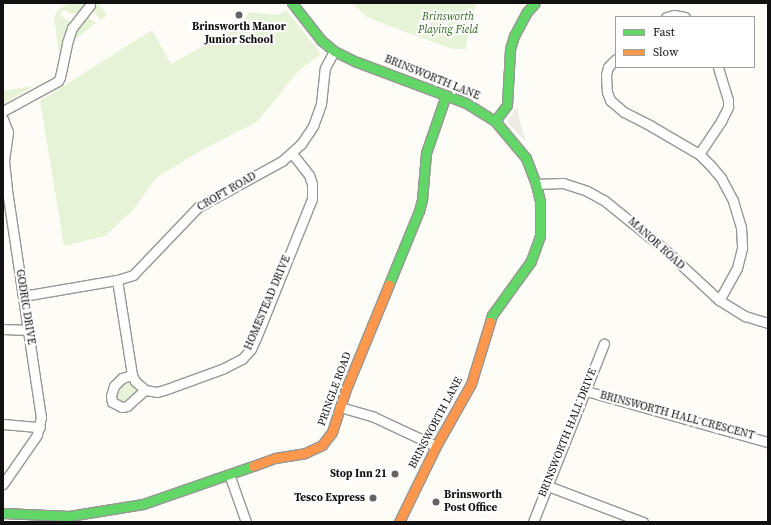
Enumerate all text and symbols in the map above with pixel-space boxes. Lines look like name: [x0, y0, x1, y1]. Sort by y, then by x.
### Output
marker: Brinsworth Manor Junior School: [234, 10, 244, 20]
park label: Brinsworth Playing Field: [418, 11, 478, 37]
legend: [615, 16, 755, 68]
place label: Brinsworth Manor Junior School: [192, 21, 286, 47]
text: Fast: [653, 24, 675, 40]
text: Slow: [653, 44, 678, 60]
street label: BRINSWORTH LANE: [382, 53, 482, 103]
street label: CROFT ROAD: [195, 170, 259, 214]
street label: MANOR ROAD: [625, 215, 687, 273]
street label: HOMESTEAD DRIVE: [242, 254, 294, 352]
street label: GODRIC DRIVE: [13, 269, 37, 345]
street label: PRINGLE ROAD: [316, 350, 354, 428]
street label: BRINSWORTH HALL DRIVE: [536, 367, 600, 499]
street label: BRINSWORTH LANE: [406, 375, 466, 471]
street label: BRINSWORTH HALL CRESCENT: [598, 389, 756, 443]
place label: Stop Inn 21: [330, 467, 387, 481]
marker: Stop Inn 21: [390, 469, 400, 479]
place label: Brinsworth Post Office: [444, 489, 502, 515]
place label: Tesco Express: [294, 491, 365, 505]
marker: Tesco Express: [368, 493, 378, 503]
marker: Brinsworth Post Office: [431, 497, 441, 507]

